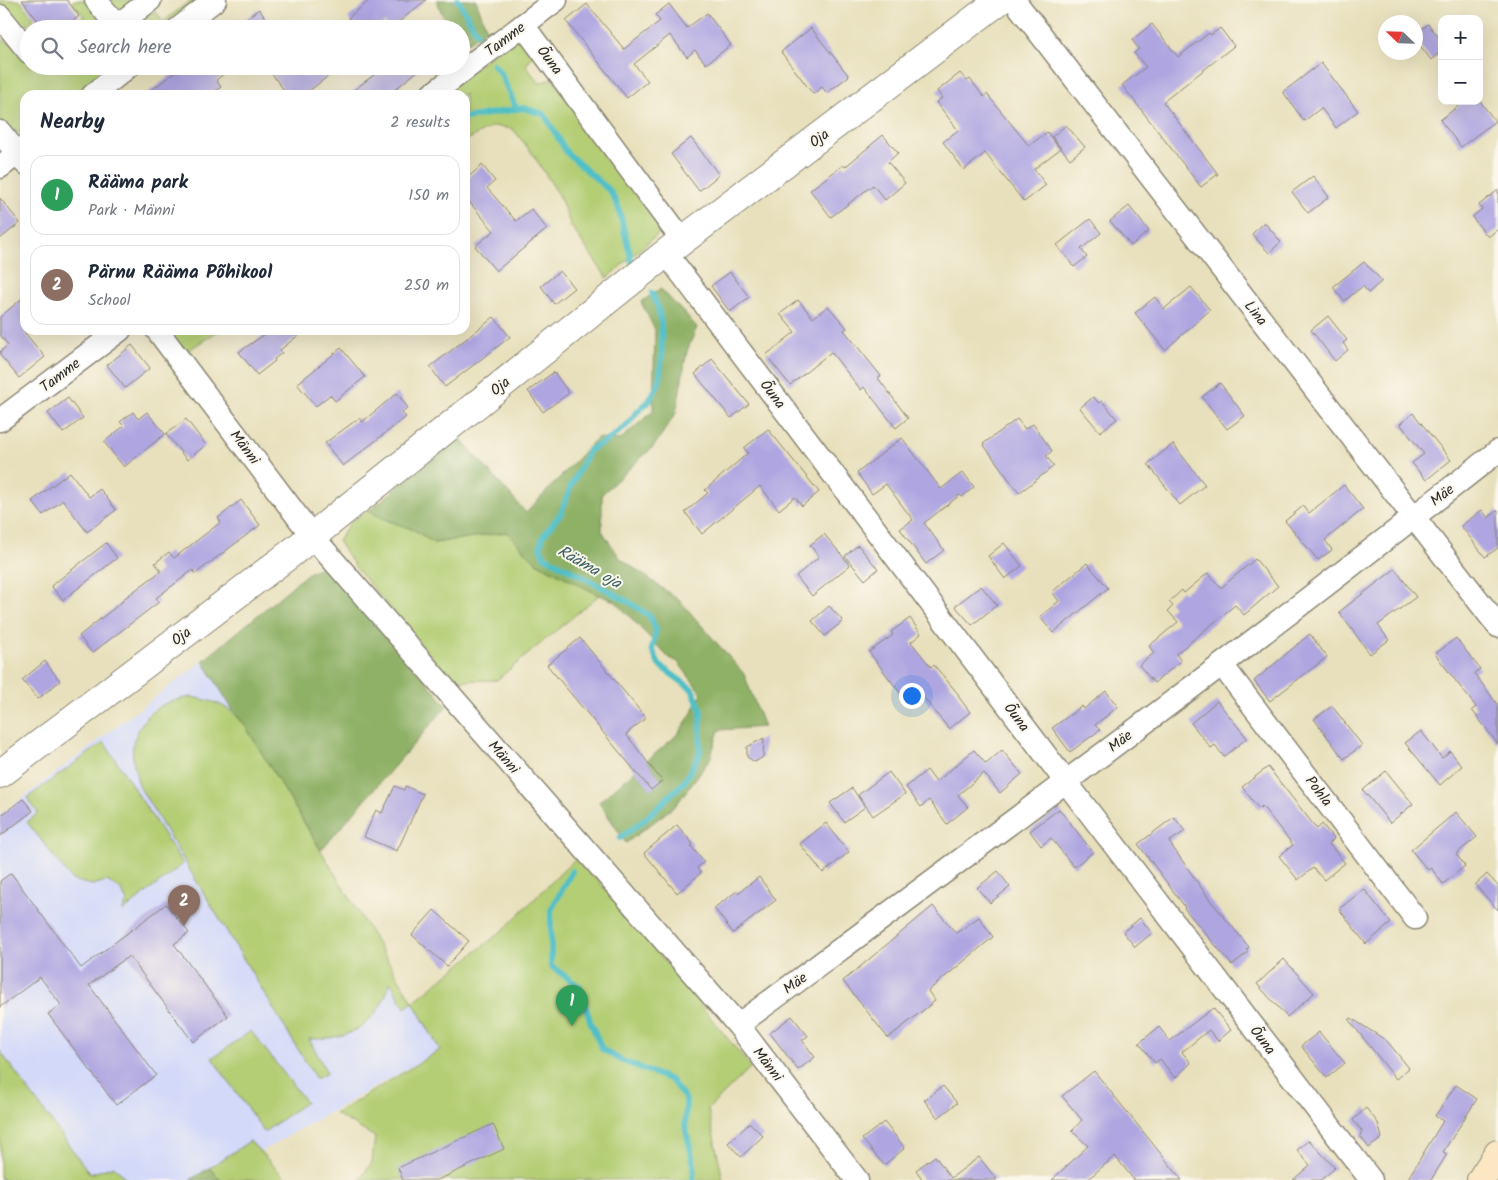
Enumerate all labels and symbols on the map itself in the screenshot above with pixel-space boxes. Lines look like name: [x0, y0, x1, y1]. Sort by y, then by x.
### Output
north arrow: [1378, 15, 1423, 60]
street label: Tamme: [480, 16, 531, 63]
street label: Õuna: [530, 41, 568, 80]
street label: Oja: [804, 123, 835, 154]
street label: Lina: [1238, 296, 1273, 332]
street label: Tamme: [35, 352, 86, 399]
street label: Oja: [485, 371, 516, 402]
street label: Õuna: [753, 375, 791, 414]
street label: Männi: [223, 425, 266, 471]
street label: Mäe: [1425, 478, 1460, 513]
water label: Rääma oja: [553, 539, 627, 596]
street label: Oja: [166, 621, 197, 652]
your location: [899, 683, 925, 709]
street label: Õuna: [997, 698, 1035, 737]
street label: Mäe: [1103, 724, 1138, 759]
street label: Männi: [482, 735, 526, 781]
street label: Pohla: [1298, 771, 1338, 812]
pin: 2: [168, 885, 200, 926]
street label: Mäe: [778, 966, 813, 1001]
pin: 1: [556, 985, 588, 1026]
street label: Õuna: [1243, 1021, 1281, 1060]
street label: Männi: [746, 1042, 789, 1088]

